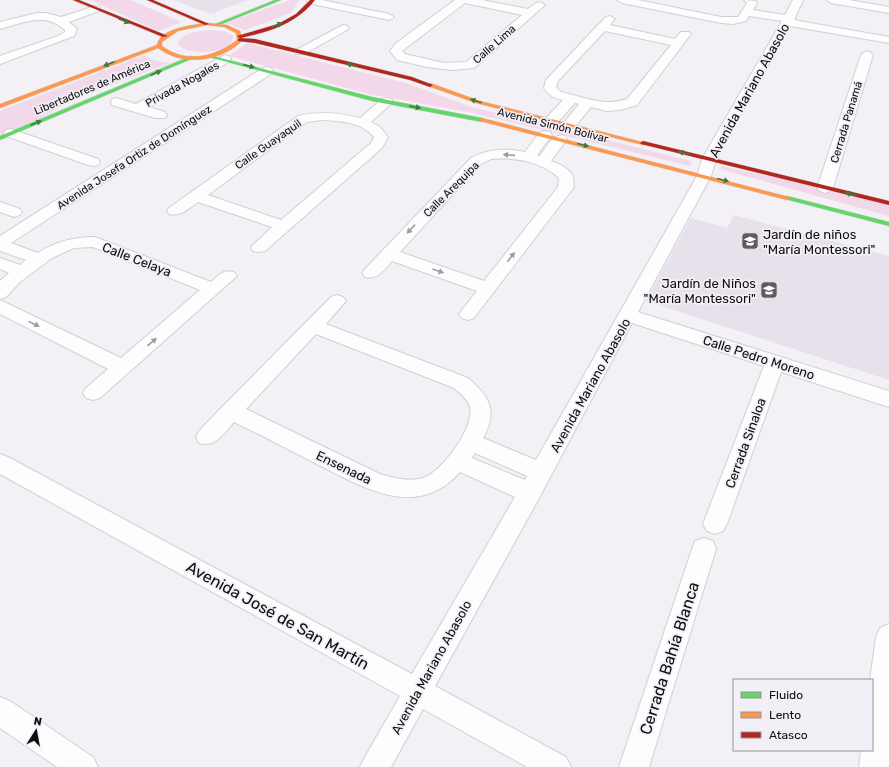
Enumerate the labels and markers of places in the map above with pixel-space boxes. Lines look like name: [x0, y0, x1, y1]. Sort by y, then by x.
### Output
place label: Jardín de niños "María Montessori": [763, 227, 876, 257]
school or university icon: Jardín de niños "María Montessori": [740, 231, 760, 251]
place label: Jardín de Niños "María Montessori": [644, 276, 756, 306]
school or university icon: Jardín de Niños "María Montessori": [759, 280, 779, 300]

